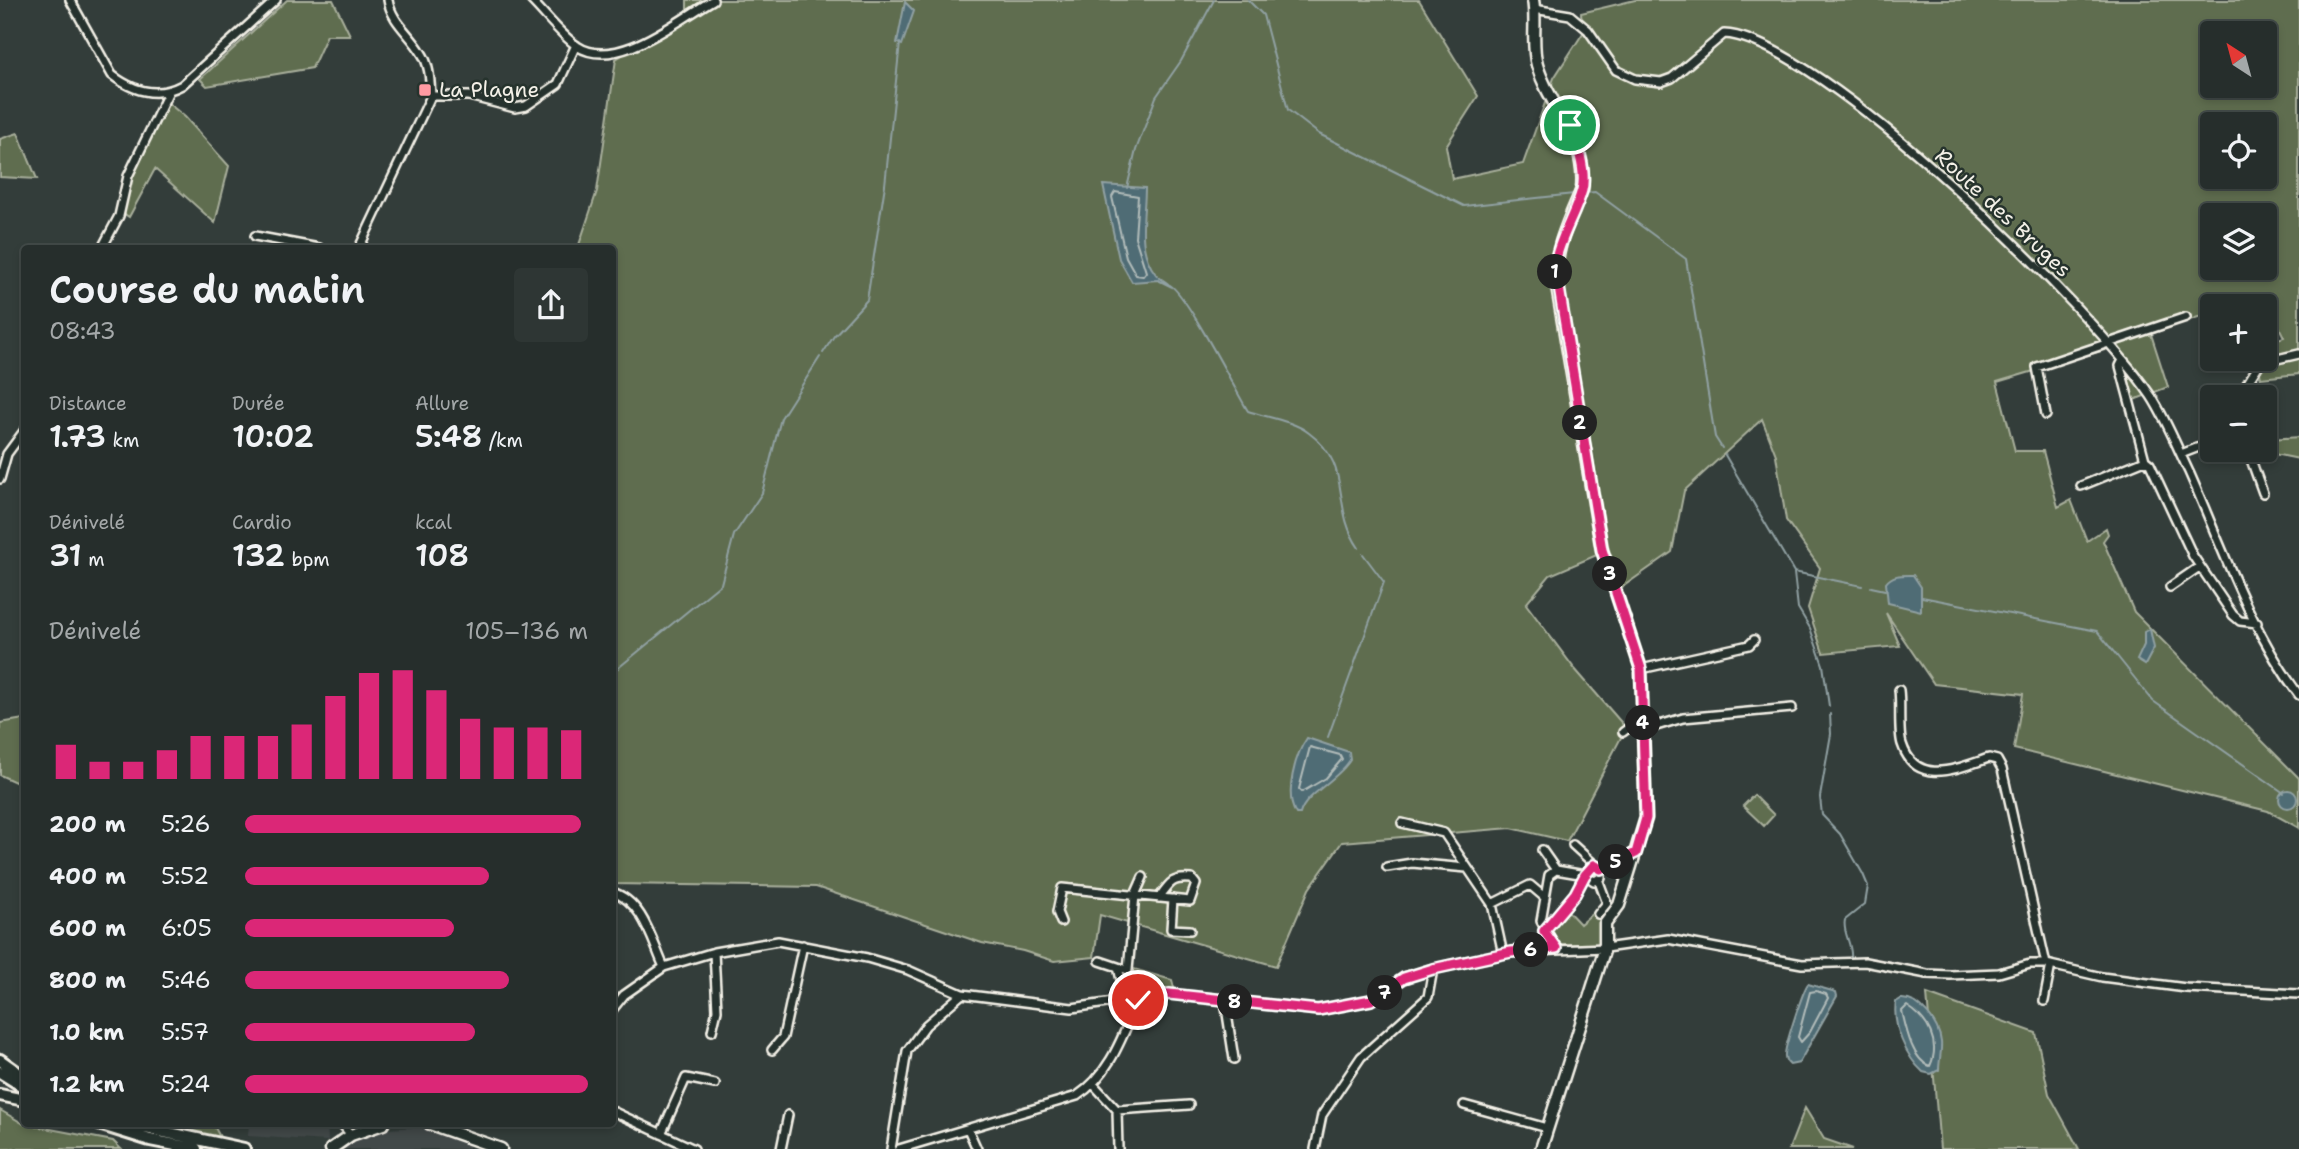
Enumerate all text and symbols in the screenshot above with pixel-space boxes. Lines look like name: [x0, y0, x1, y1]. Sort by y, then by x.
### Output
north arrow: [2200, 21, 2277, 98]
map controls: [2200, 21, 2277, 462]
place label: La Plagne: [439, 76, 539, 104]
marker: La Plagne: [417, 82, 433, 98]
pin: [1540, 95, 1600, 155]
icon: arrive: [1551, 106, 1589, 144]
button: locate: [2200, 112, 2277, 189]
street label: Route des Bruges: [1929, 142, 2077, 284]
button: layers: [2200, 203, 2277, 280]
pin: 1: [1538, 254, 1572, 290]
text: 1: [1550, 259, 1559, 284]
text: Course du matin: [49, 264, 365, 315]
button: share: [514, 268, 588, 342]
button: +: [2200, 294, 2277, 371]
text: 08:43: [49, 316, 116, 346]
button: −: [2200, 385, 2277, 462]
text: Distance: [49, 391, 127, 416]
text: Durée: [232, 391, 285, 416]
text: Allure: [415, 391, 469, 416]
pin: 2: [1562, 406, 1598, 440]
text: 2: [1573, 410, 1586, 435]
text: 1.73: [49, 416, 106, 457]
text: 10:02: [232, 416, 314, 457]
text: 5:48: [415, 416, 482, 457]
text: km: [106, 428, 139, 453]
text: /km: [482, 428, 523, 453]
text: Dénivelé: [49, 510, 125, 535]
text: Cardio: [232, 510, 292, 535]
text: kcal: [415, 510, 452, 535]
text: 31: [49, 535, 82, 576]
text: 132: [232, 535, 285, 576]
text: 108: [415, 535, 469, 576]
text: m: [82, 547, 105, 572]
text: bpm: [285, 547, 330, 572]
pin: 3: [1592, 556, 1628, 592]
text: 3: [1603, 561, 1616, 586]
text: Dénivelé: [49, 616, 141, 646]
text: 105–136 m: [465, 616, 588, 646]
pin: 4: [1626, 706, 1660, 740]
text: 4: [1636, 710, 1649, 735]
text: 200 m: [49, 809, 126, 839]
text: 5:26: [161, 809, 211, 839]
pin: 5: [1598, 844, 1634, 880]
text: 5: [1610, 849, 1621, 874]
text: 400 m: [49, 861, 126, 891]
text: 5:52: [161, 861, 209, 891]
text: 600 m: [49, 913, 126, 943]
text: 6:05: [161, 913, 212, 943]
pin: 6: [1514, 932, 1548, 968]
text: 6: [1524, 937, 1537, 962]
text: 800 m: [49, 965, 126, 995]
text: 5:46: [161, 965, 211, 995]
pin: [1108, 970, 1168, 1030]
pin: 7: [1368, 976, 1402, 1010]
text: 7: [1378, 980, 1391, 1005]
icon: check: [1119, 981, 1157, 1019]
pin: 8: [1218, 984, 1252, 1020]
text: 8: [1228, 989, 1241, 1014]
text: 1.0 km: [49, 1017, 124, 1047]
text: 5:57: [161, 1017, 209, 1047]
text: 1.2 km: [49, 1069, 125, 1099]
text: 5:24: [161, 1069, 210, 1099]

